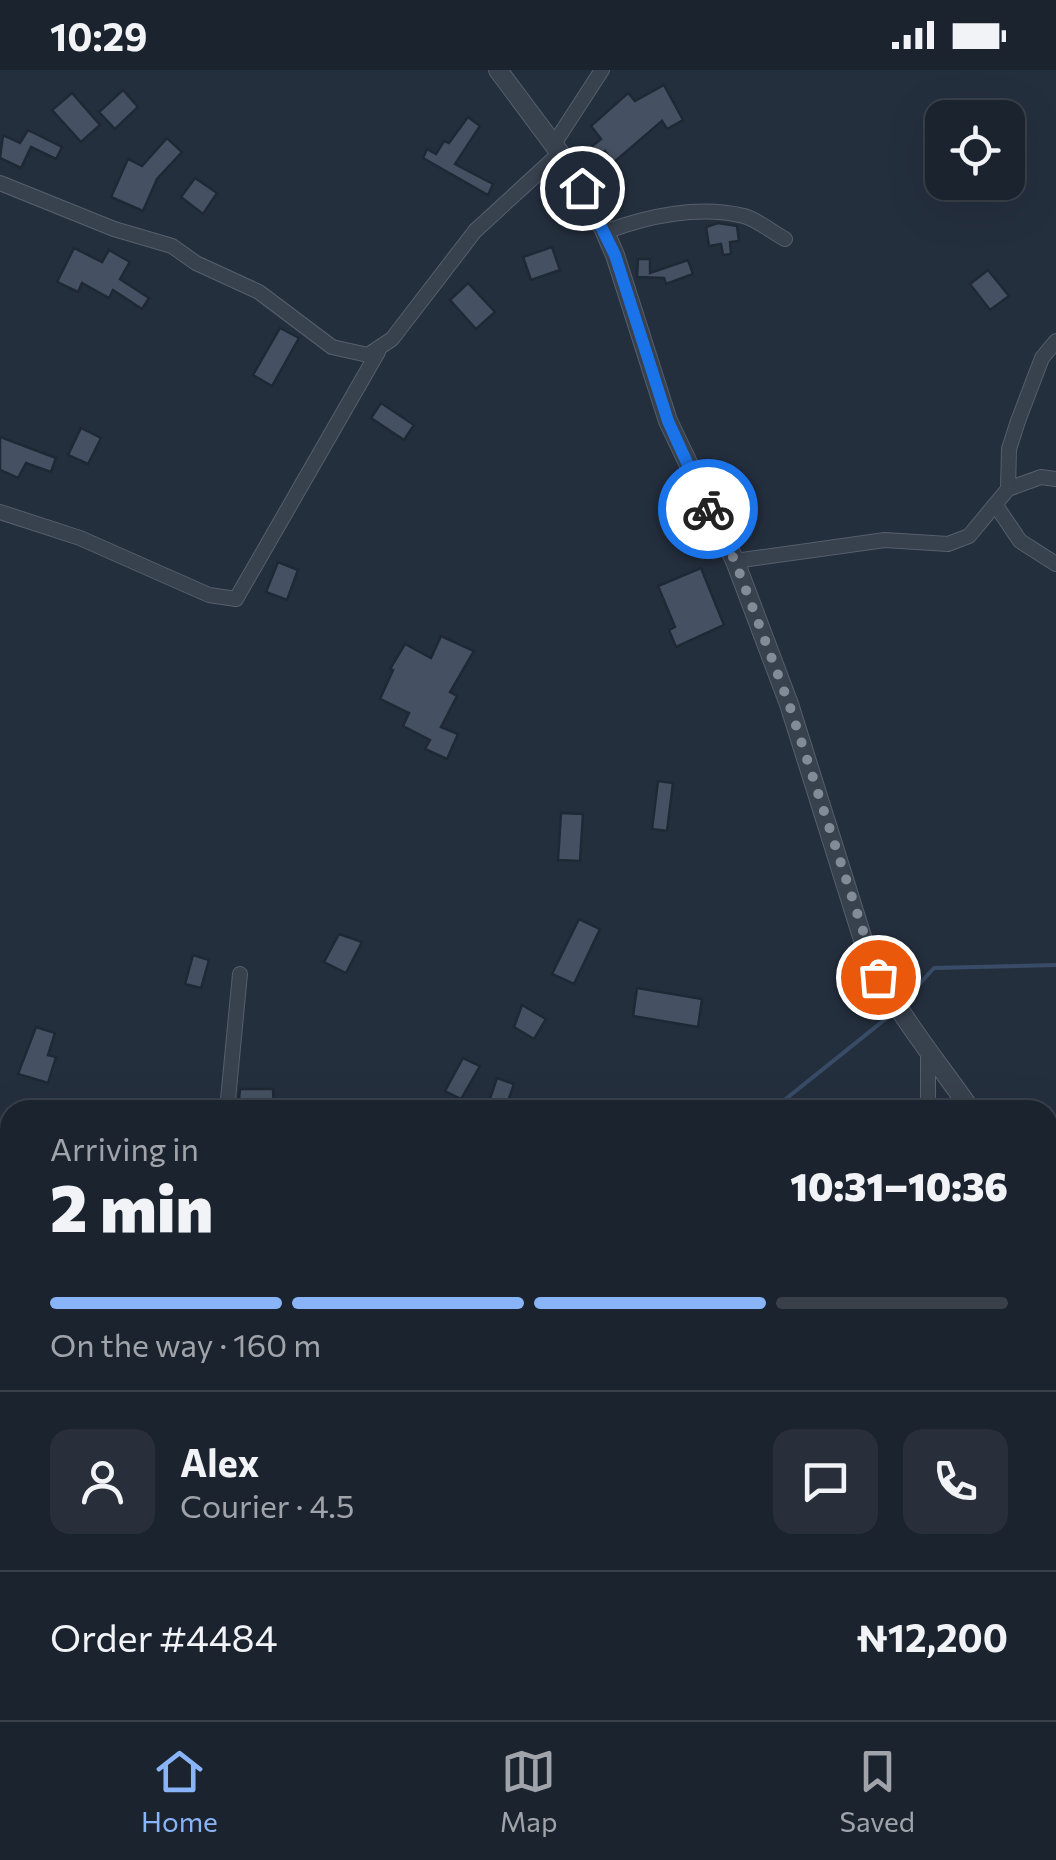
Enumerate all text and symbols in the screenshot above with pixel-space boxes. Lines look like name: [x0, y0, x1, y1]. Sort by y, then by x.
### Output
text: 10:29: [50, 12, 147, 59]
map controls: [925, 100, 1025, 200]
button: locate: [925, 100, 1025, 200]
pin: [540, 146, 625, 231]
icon: home: [555, 161, 610, 216]
courier: [658, 459, 758, 559]
icon: bike: [681, 482, 736, 537]
pin: [836, 935, 921, 1020]
icon: bag: [851, 950, 906, 1005]
text: Arriving in: [50, 1128, 199, 1168]
text: 10:31–10:36: [790, 1162, 1008, 1209]
text: 2 min: [50, 1166, 213, 1245]
text: On the way · 160 m: [50, 1324, 321, 1364]
button: person: [50, 1429, 155, 1534]
button: chat: [773, 1429, 878, 1534]
button: phone: [903, 1429, 1008, 1534]
text: Alex: [180, 1438, 259, 1485]
text: Courier · 4.5: [180, 1485, 354, 1525]
text: Order #4484: [50, 1613, 277, 1660]
text: ₦12,200: [856, 1613, 1008, 1660]
tab: Home: [141, 1744, 218, 1838]
tab: Map: [500, 1744, 558, 1838]
tab: Saved: [839, 1744, 915, 1838]

